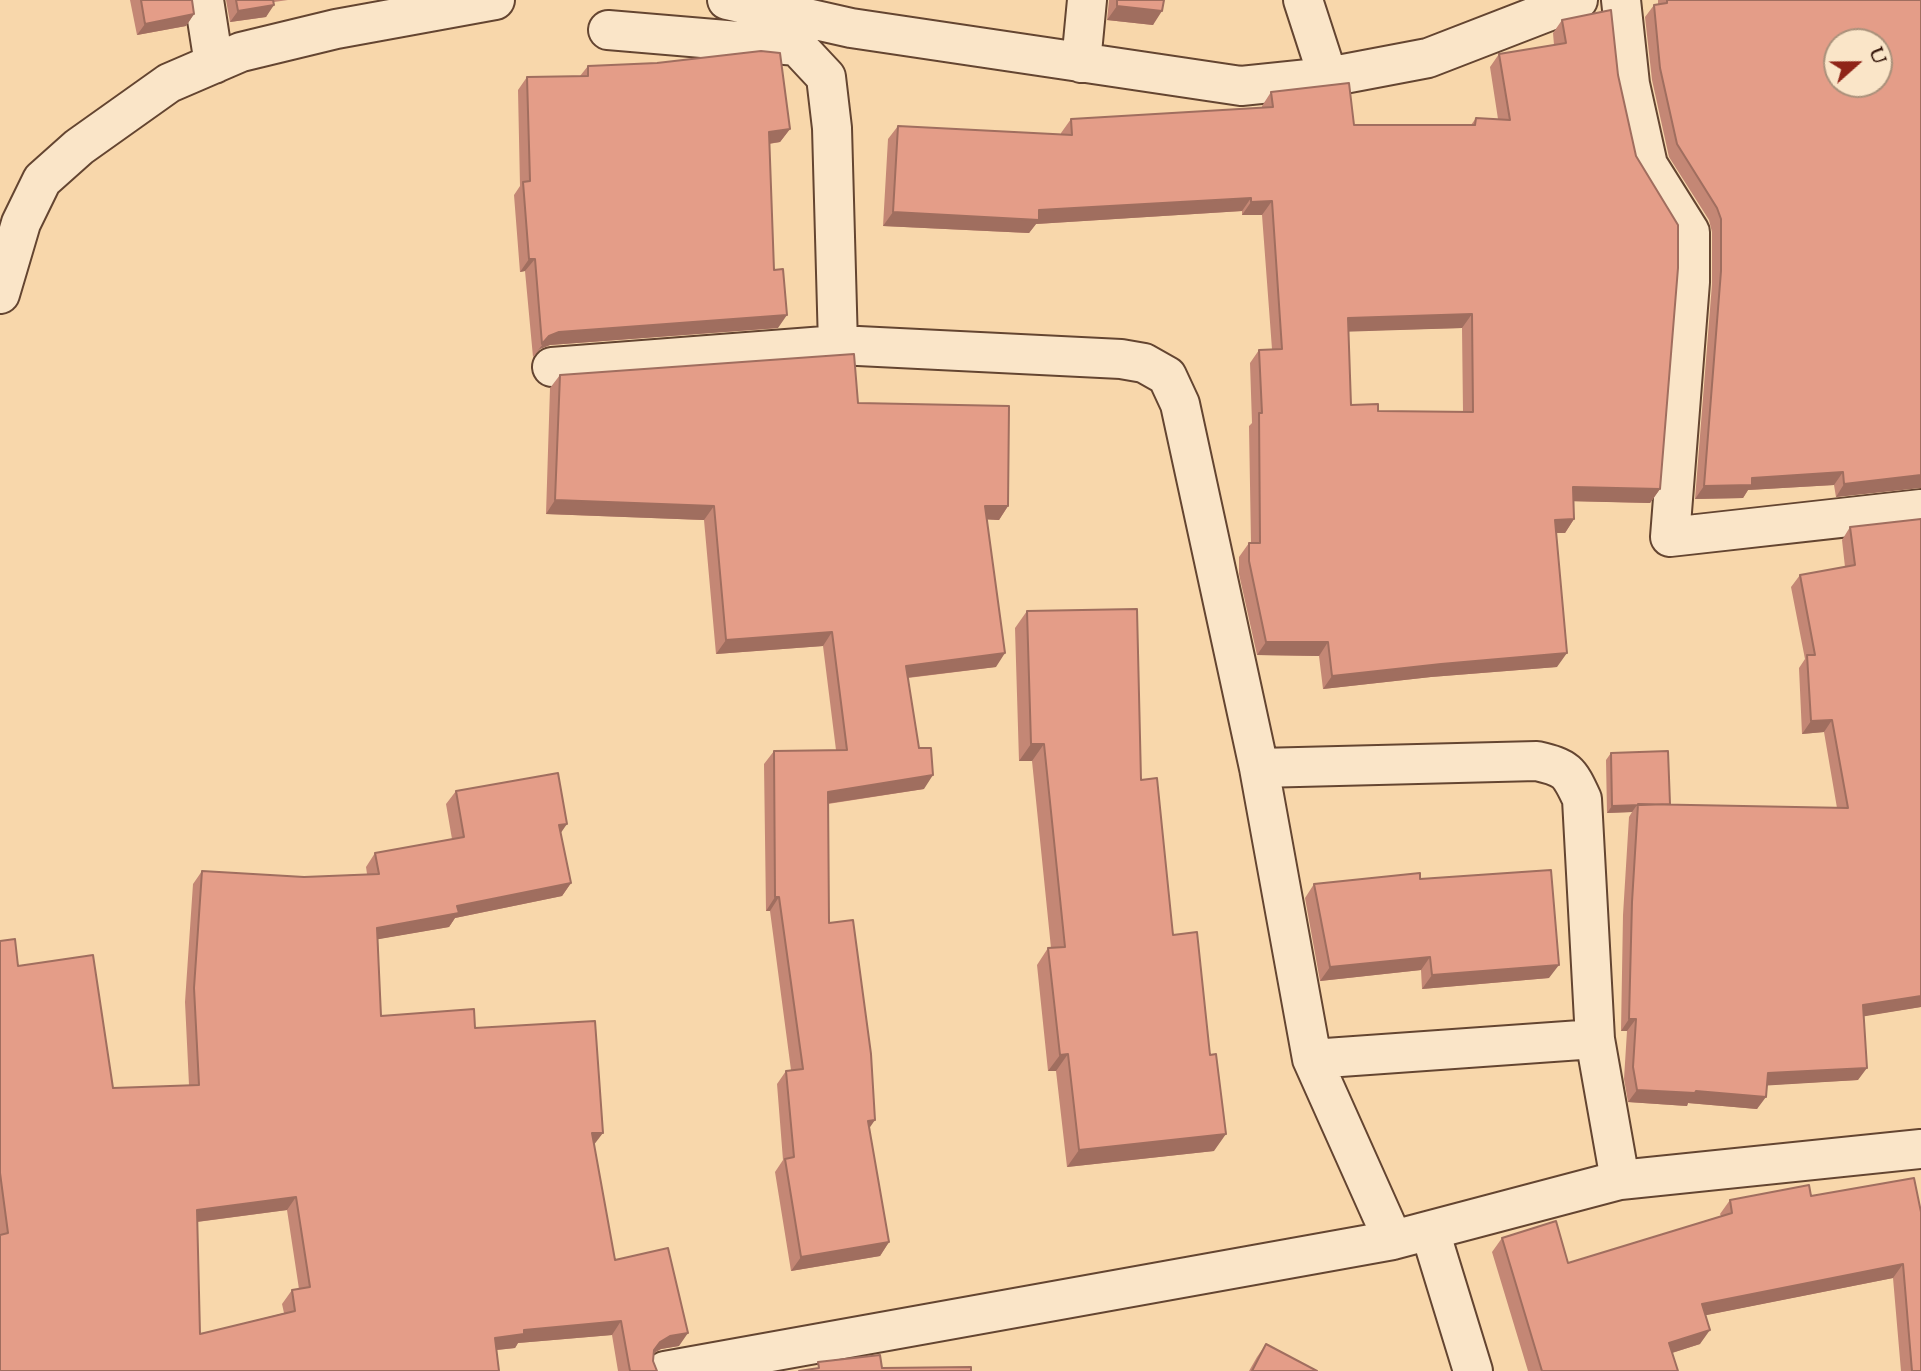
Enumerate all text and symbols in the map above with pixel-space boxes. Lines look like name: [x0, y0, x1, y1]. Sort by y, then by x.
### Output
north arrow: [1823, 28, 1893, 98]
text: U: [1861, 44, 1892, 68]

